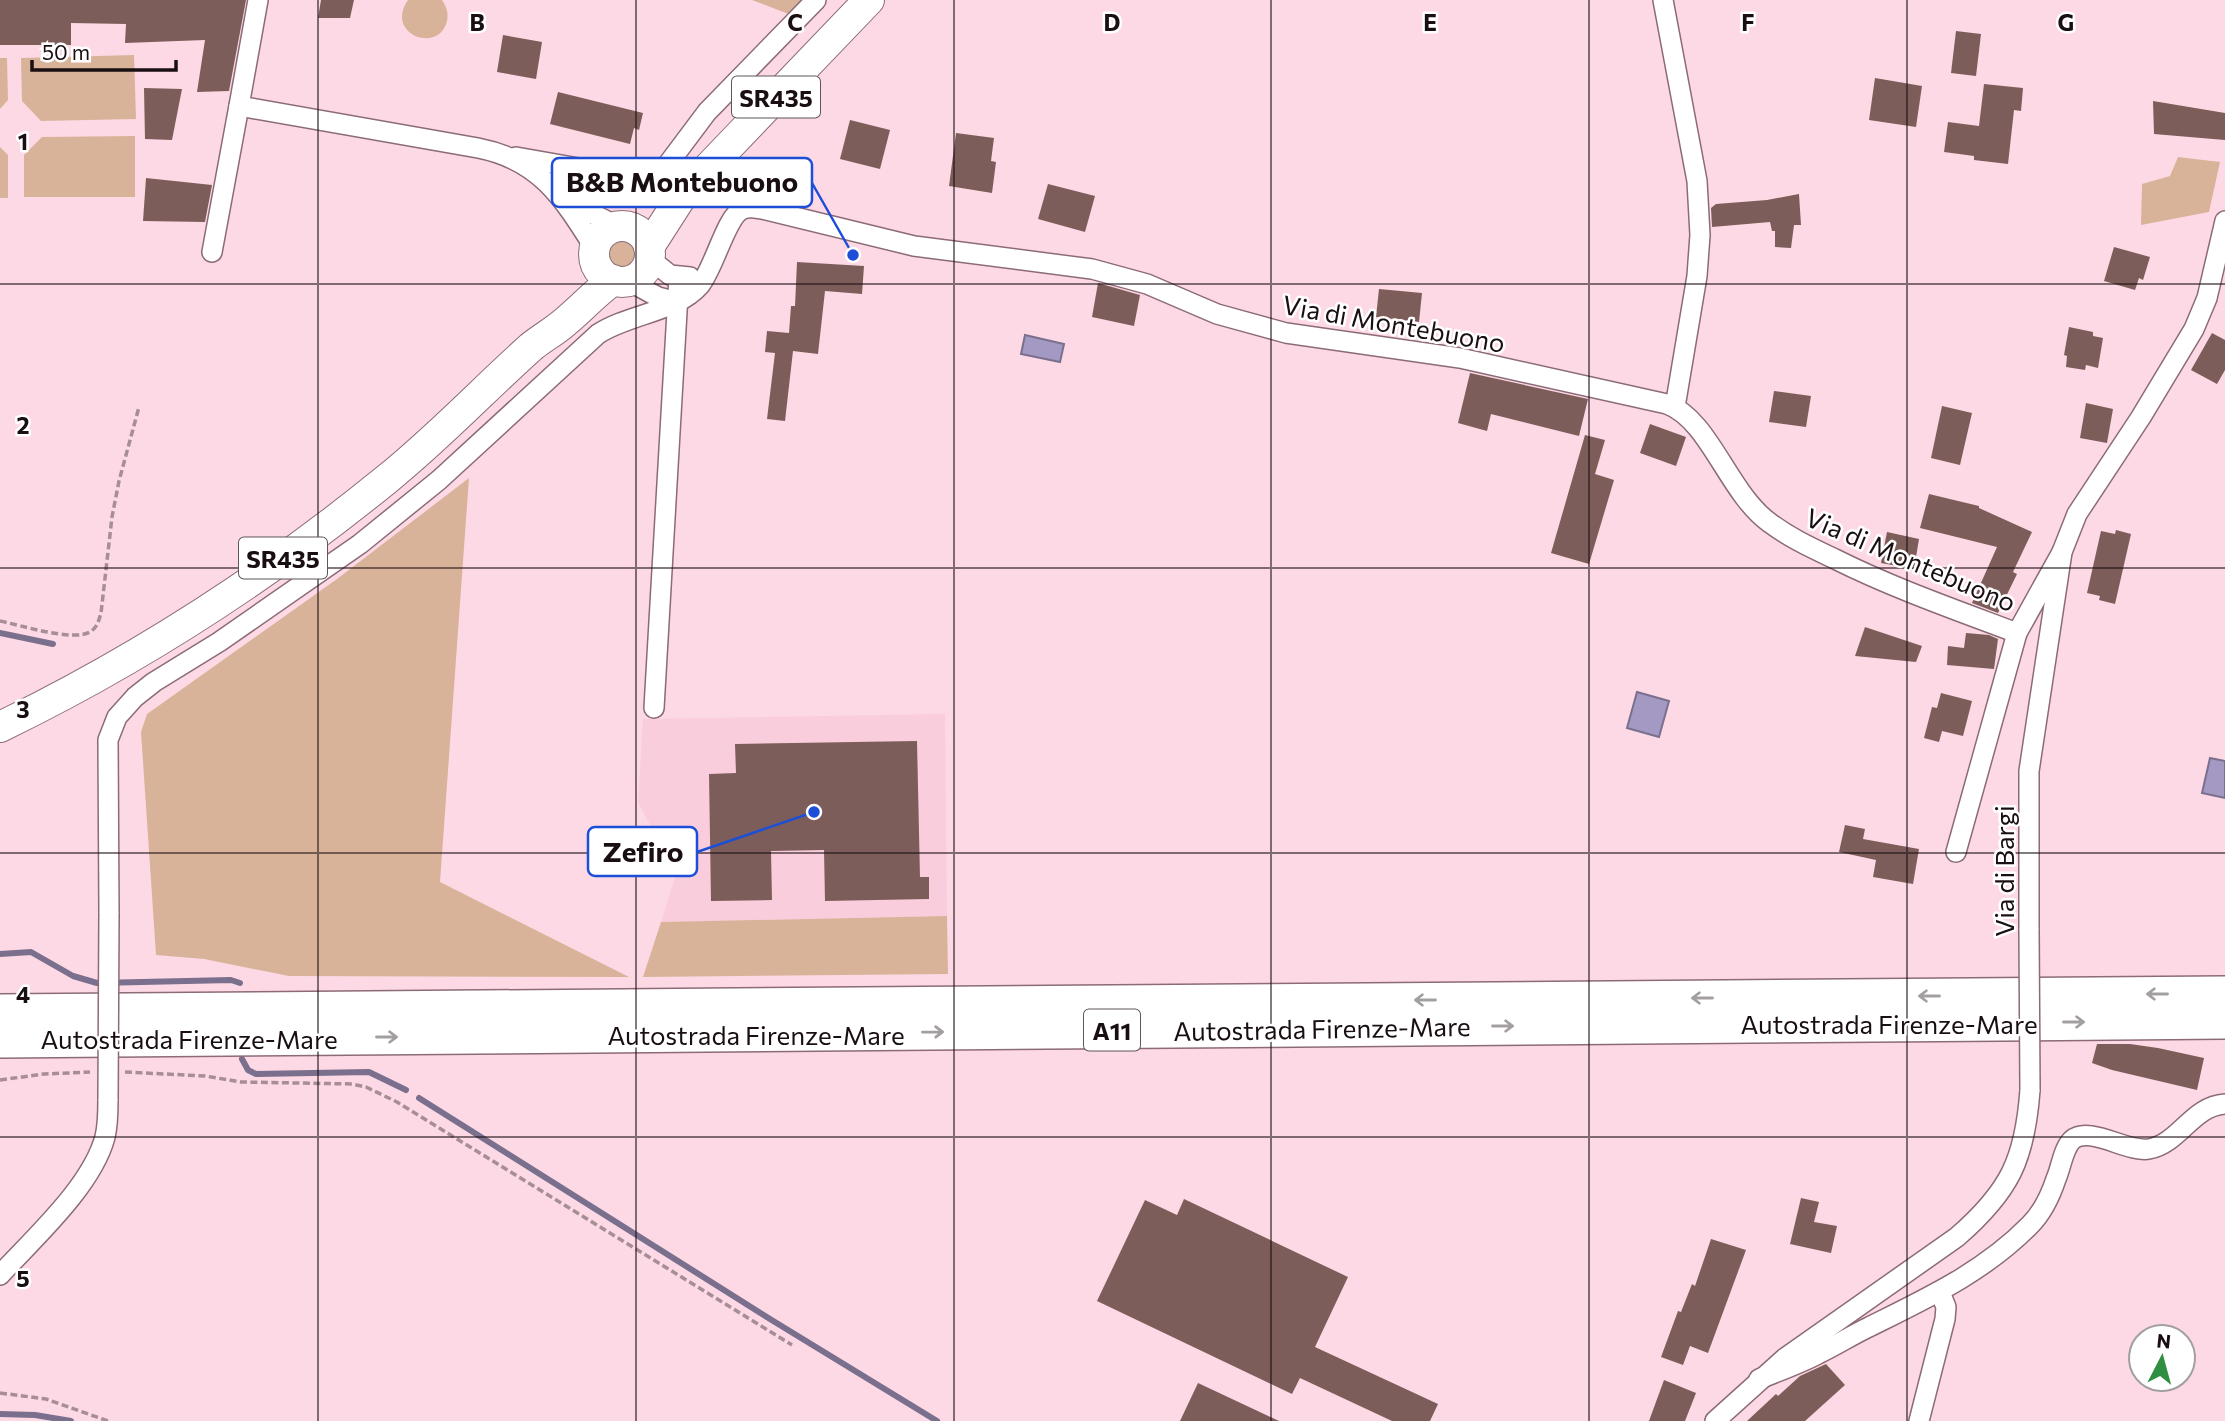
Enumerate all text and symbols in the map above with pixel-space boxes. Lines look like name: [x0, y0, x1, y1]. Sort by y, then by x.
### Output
text: B: [469, 8, 485, 36]
text: C: [787, 8, 803, 36]
text: D: [1104, 8, 1121, 36]
text: E: [1423, 8, 1437, 36]
text: F: [1741, 8, 1755, 36]
text: G: [2058, 8, 2074, 36]
scale bar: [32, 28, 175, 72]
text: 50 m: [42, 39, 90, 64]
road number: SR435: [732, 76, 820, 118]
text: 1: [18, 127, 28, 155]
callout: B&B Montebuono: [552, 158, 812, 207]
text: B&B Montebuono: [566, 164, 798, 198]
street label: Via di Montebuono: [1280, 288, 1508, 358]
text: 2: [16, 411, 30, 439]
street label: Via di Montebuono: [1801, 501, 2021, 617]
road number: SR435: [239, 538, 327, 578]
text: 3: [16, 695, 30, 723]
street label: Via di Bargi: [1988, 805, 2019, 937]
callout: Zefiro: [588, 827, 697, 876]
text: Zefiro: [602, 834, 684, 868]
text: 4: [16, 980, 30, 1008]
one-way arrow: [2146, 987, 2169, 1001]
one-way arrow: [1918, 989, 1941, 1003]
one-way arrow: [1691, 991, 1714, 1005]
one-way arrow: [1414, 993, 1437, 1007]
street label: Autostrada Firenze-Mare: [1740, 1008, 2038, 1039]
road number: A11: [1084, 1010, 1140, 1050]
street label: Autostrada Firenze-Mare: [1173, 1010, 1471, 1046]
one-way arrow: [2062, 1015, 2085, 1029]
street label: Autostrada Firenze-Mare: [607, 1019, 905, 1050]
one-way arrow: [1491, 1020, 1514, 1033]
street label: Autostrada Firenze-Mare: [40, 1023, 338, 1054]
one-way arrow: [921, 1026, 944, 1039]
one-way arrow: [375, 1030, 398, 1044]
text: 5: [16, 1264, 30, 1292]
north arrow: [2127, 1323, 2197, 1393]
text: N: [2156, 1328, 2172, 1353]

